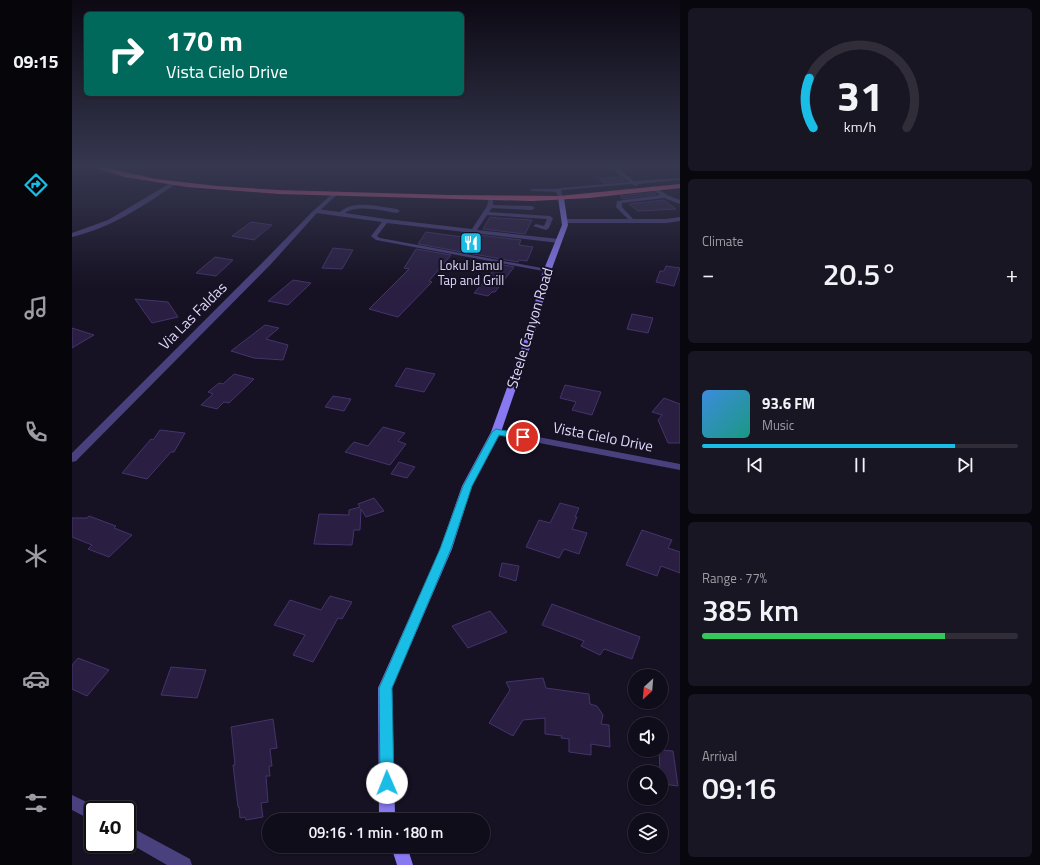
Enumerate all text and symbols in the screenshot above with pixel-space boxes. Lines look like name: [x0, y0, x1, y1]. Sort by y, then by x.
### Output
text: 170 m: [166, 19, 243, 62]
icon: right: [100, 28, 152, 80]
text: 09:15: [14, 48, 58, 75]
text: Vista Cielo Drive: [166, 58, 288, 85]
text: 31: [837, 64, 883, 127]
text: km/h: [844, 115, 876, 137]
icon: directions: [22, 171, 50, 199]
restaurant icon: Lokul Jamul Tap and Grill: [458, 230, 484, 256]
text: Climate: [702, 231, 743, 251]
text: 20.5°: [823, 251, 897, 297]
place label: Lokul Jamul Tap and Grill: [438, 255, 504, 290]
text: −: [702, 257, 714, 291]
text: +: [1006, 257, 1018, 291]
street label: Steele Canyon Road: [500, 265, 559, 391]
street label: Via Las Faldas: [153, 276, 232, 355]
icon: music: [22, 294, 50, 322]
text: 93.6 FM: [762, 392, 815, 415]
text: Music: [762, 415, 794, 435]
street label: Vista Cielo Drive: [551, 416, 655, 457]
icon: phone: [22, 418, 50, 446]
pin: [506, 420, 540, 454]
icon: arrive: [512, 426, 534, 448]
icon: previous: [744, 454, 766, 476]
icon: pause: [849, 454, 871, 476]
icon: next: [954, 454, 976, 476]
icon: climate: [22, 542, 50, 570]
text: Range · 77%: [702, 568, 767, 588]
text: 385 km: [702, 587, 799, 633]
icon: car: [22, 665, 50, 693]
north arrow: [628, 669, 668, 709]
map controls: [628, 669, 668, 853]
button: sound: [628, 717, 668, 757]
text: Arrival: [702, 746, 737, 766]
position arrow: [366, 762, 408, 804]
button: search: [628, 765, 668, 805]
text: 09:16: [702, 765, 776, 811]
icon: filters: [22, 789, 50, 817]
speed limit sign: 40: [84, 801, 136, 853]
button: layers: [628, 813, 668, 853]
text: 09:16 · 1 min · 180 m: [309, 821, 443, 844]

